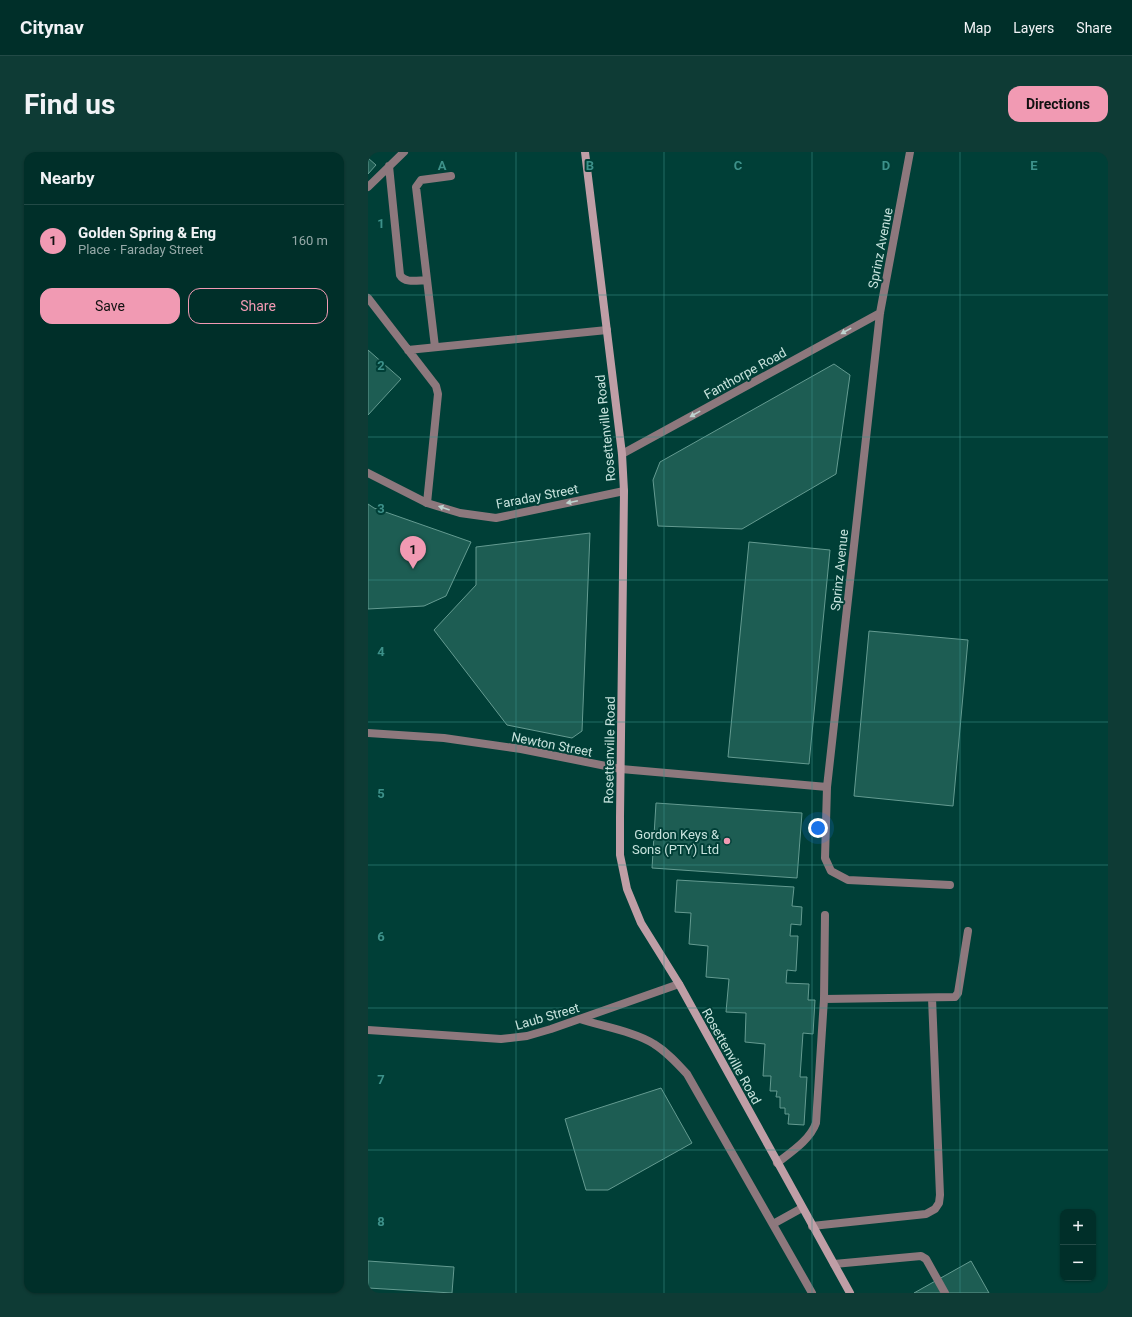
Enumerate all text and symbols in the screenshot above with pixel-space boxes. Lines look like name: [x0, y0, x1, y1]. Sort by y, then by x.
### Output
text: Citynav: [20, 16, 84, 39]
text: Map: [964, 20, 991, 36]
text: Layers: [1013, 20, 1054, 36]
text: Share: [1076, 20, 1112, 36]
button: Directions: [1008, 86, 1108, 122]
text: Find us: [24, 88, 115, 121]
text: A: [438, 158, 447, 173]
text: B: [586, 158, 594, 173]
text: C: [734, 158, 743, 173]
text: D: [882, 158, 890, 173]
text: E: [1030, 158, 1038, 173]
text: Nearby: [40, 168, 95, 188]
street label: Sprinz Avenue: [865, 206, 896, 290]
text: 1: [377, 216, 385, 231]
text: Golden Spring & Eng: [78, 224, 216, 242]
text: 1: [49, 233, 57, 248]
text: 160 m: [291, 233, 328, 248]
text: Place · Faraday Street: [78, 242, 203, 257]
button: Save: [40, 288, 180, 324]
button: Share: [188, 288, 328, 324]
one-way arrow: [840, 328, 851, 335]
street label: Fanthorpe Road: [702, 345, 789, 402]
text: 2: [377, 358, 385, 373]
street label: Rosettenville Road: [592, 374, 619, 482]
one-way arrow: [689, 411, 701, 417]
street label: Faraday Street: [495, 481, 579, 512]
one-way arrow: [566, 499, 578, 505]
text: 3: [377, 501, 385, 516]
one-way arrow: [438, 505, 450, 511]
street label: Sprinz Avenue: [828, 528, 851, 612]
pin: 1: [400, 536, 426, 569]
text: 4: [377, 644, 385, 659]
street label: Rosettenville Road: [601, 696, 618, 804]
street label: Newton Street: [510, 729, 594, 760]
text: 5: [377, 786, 385, 801]
your location: [808, 818, 828, 838]
place label: Gordon Keys & Sons (PTY) Ltd: [632, 827, 720, 857]
marker: Gordon Keys & Sons (PTY) Ltd: [722, 836, 732, 846]
text: 6: [377, 929, 385, 944]
street label: Laub Street: [513, 1000, 581, 1033]
street label: Rosettenville Road: [699, 1006, 764, 1107]
text: 7: [377, 1072, 385, 1087]
map controls: [1060, 1209, 1096, 1281]
button: +: [1060, 1209, 1096, 1245]
text: 8: [377, 1214, 385, 1229]
button: −: [1060, 1245, 1096, 1281]

